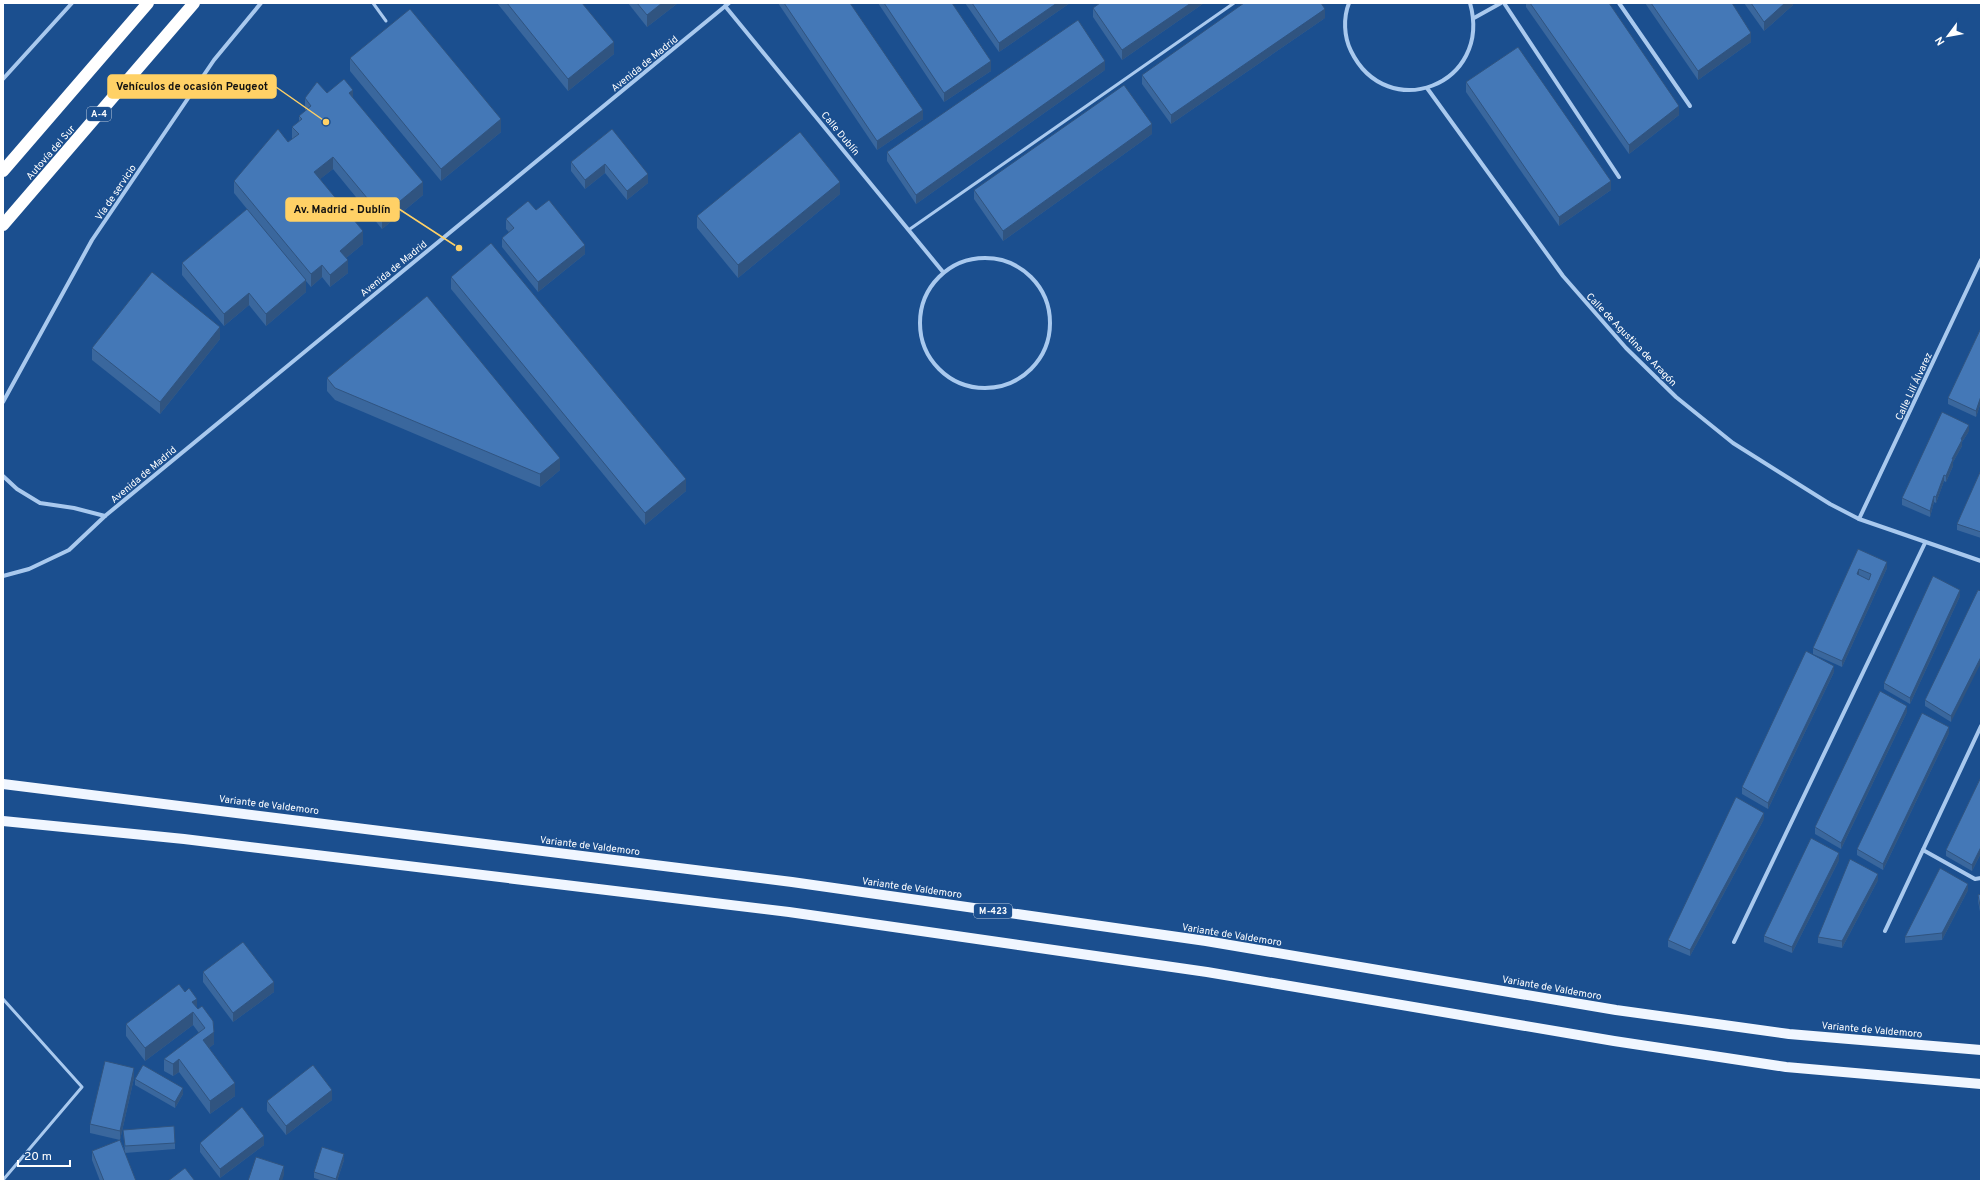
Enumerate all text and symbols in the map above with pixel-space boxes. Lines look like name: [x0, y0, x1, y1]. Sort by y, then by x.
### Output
north arrow: [1928, 16, 1968, 56]
street label: Avenida de Madrid: [609, 33, 681, 95]
text: N: [1932, 34, 1948, 48]
callout: Vehículos de ocasión Peugeot: [108, 75, 276, 98]
text: Vehículos de ocasión Peugeot: [116, 80, 268, 94]
road number: A-4: [87, 107, 111, 121]
street label: Calle Dublín: [818, 109, 862, 159]
street label: Autovía del Sur: [24, 123, 79, 183]
street label: Vía de servicio: [93, 162, 140, 223]
callout: Av. Madrid - Dublín: [286, 198, 399, 221]
text: Av. Madrid - Dublín: [293, 203, 391, 217]
street label: Avenida de Madrid: [358, 238, 430, 300]
street label: Calle de Agustina de Aragón: [1583, 290, 1679, 390]
street label: Calle Lilí Álvarez: [1893, 351, 1936, 423]
street label: Avenida de Madrid: [108, 444, 180, 507]
street label: Variante de Valdemoro: [218, 793, 320, 818]
street label: Variante de Valdemoro: [539, 834, 641, 859]
street label: Variante de Valdemoro: [861, 875, 963, 902]
road number: M-423: [974, 904, 1012, 918]
street label: Variante de Valdemoro: [1181, 921, 1283, 950]
street label: Variante de Valdemoro: [1501, 973, 1603, 1004]
street label: Variante de Valdemoro: [1821, 1020, 1923, 1041]
scale bar: [18, 1142, 70, 1168]
text: 20 m: [24, 1149, 52, 1165]

